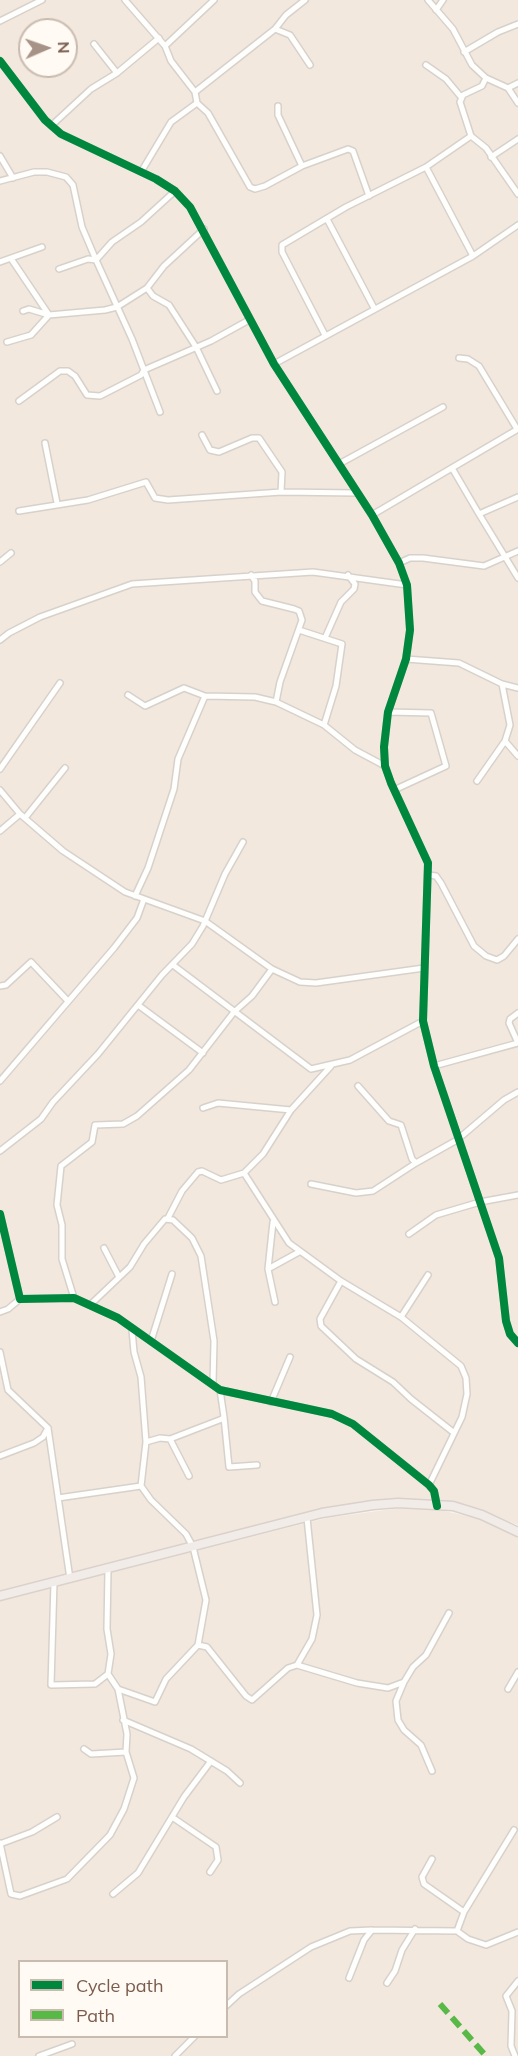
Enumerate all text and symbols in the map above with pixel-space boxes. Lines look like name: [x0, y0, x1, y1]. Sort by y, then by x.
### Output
north arrow: [18, 18, 78, 78]
text: N: [54, 41, 74, 54]
legend: [18, 1960, 228, 2038]
text: Cycle path: [76, 1974, 163, 1997]
text: Path: [76, 2004, 115, 2027]

